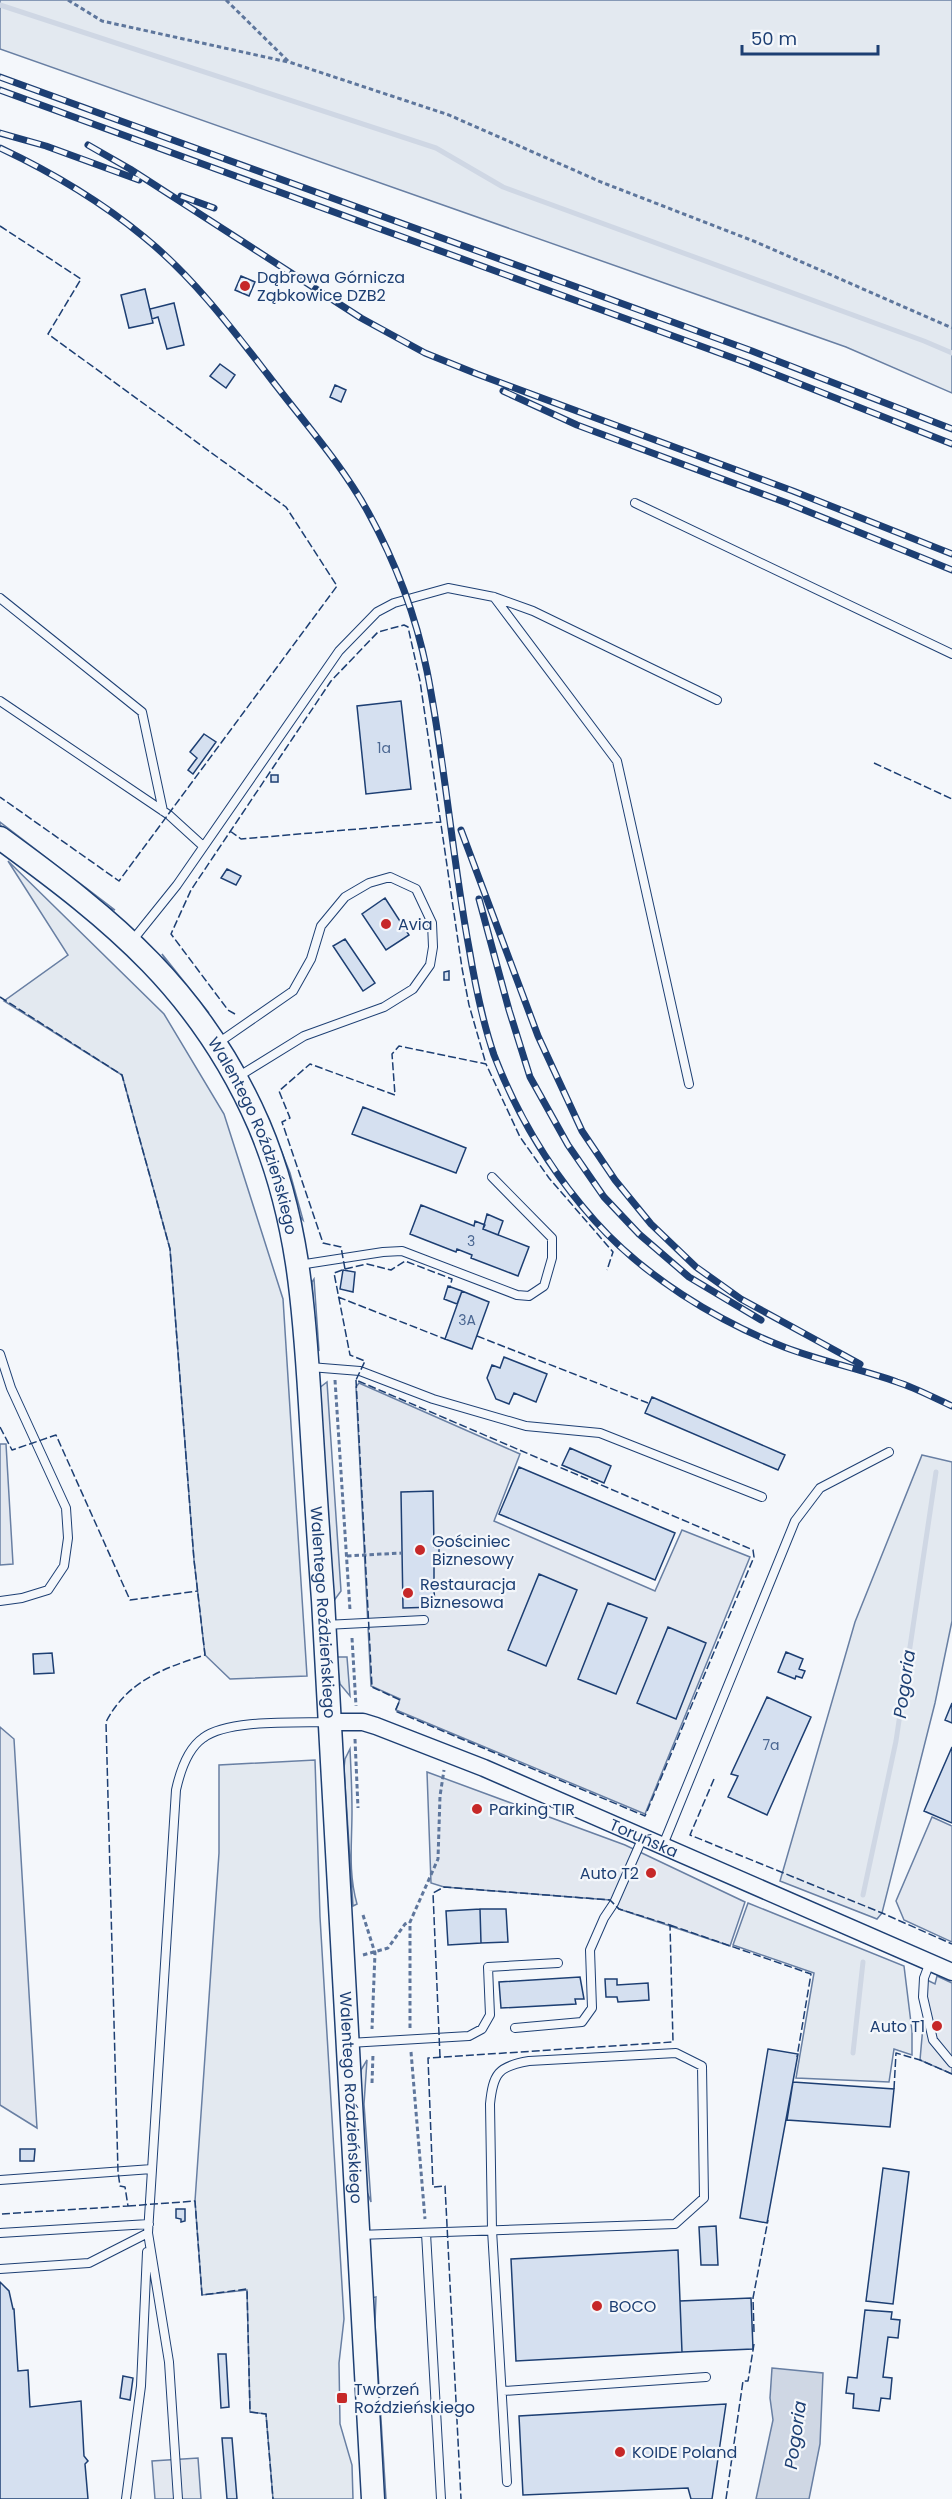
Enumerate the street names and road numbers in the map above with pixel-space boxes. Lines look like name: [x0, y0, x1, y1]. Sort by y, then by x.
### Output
street label: Walentego Roździeńskiego: [203, 1032, 303, 1237]
street label: Walentego Roździeńskiego: [305, 1505, 342, 1719]
street label: Toruńska: [606, 1813, 682, 1863]
street label: Walentego Roździeńskiego: [334, 1991, 368, 2204]

